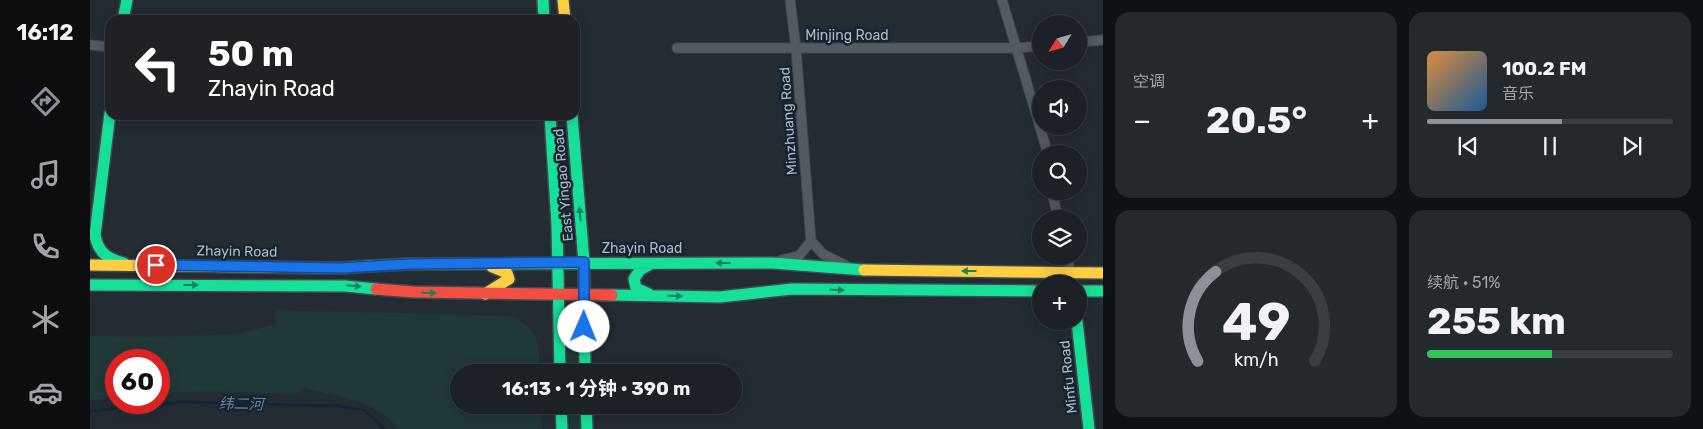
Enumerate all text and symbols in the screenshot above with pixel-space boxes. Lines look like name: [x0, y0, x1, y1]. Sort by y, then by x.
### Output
north arrow: [1032, 15, 1088, 70]
map controls: [1032, 15, 1087, 330]
text: 16:12: [17, 19, 73, 46]
street label: Minjing Road: [805, 27, 889, 44]
text: 50 m: [208, 33, 294, 75]
icon: left: [125, 35, 190, 100]
text: 100.2 FM: [1502, 57, 1586, 80]
street label: Minzhuang Road: [776, 66, 801, 176]
text: 空调: [1133, 72, 1165, 91]
text: Zhayin Road: [208, 75, 335, 102]
button: sound: [1032, 80, 1087, 135]
icon: directions: [28, 84, 63, 119]
text: 音乐: [1502, 84, 1534, 103]
text: 20.5°: [1206, 97, 1307, 143]
text: −: [1133, 104, 1151, 137]
text: +: [1362, 104, 1379, 137]
street label: East Yingao Road: [550, 128, 577, 242]
icon: previous: [1454, 132, 1482, 160]
icon: pause: [1536, 132, 1564, 160]
icon: next: [1618, 132, 1646, 160]
button: search: [1032, 145, 1087, 200]
icon: music: [28, 157, 63, 192]
one-way arrow: [576, 206, 584, 222]
button: layers: [1032, 210, 1087, 265]
icon: phone: [28, 229, 63, 264]
street label: Zhayin Road: [602, 240, 682, 257]
street label: Zhayin Road: [196, 242, 277, 261]
pin: [135, 244, 177, 286]
icon: arrive: [142, 251, 170, 279]
one-way arrow: [715, 259, 731, 267]
one-way arrow: [961, 267, 977, 275]
text: 续航 · 51%: [1427, 273, 1500, 292]
button: +: [1032, 275, 1087, 330]
one-way arrow: [183, 281, 199, 289]
one-way arrow: [346, 283, 362, 291]
one-way arrow: [830, 286, 846, 294]
one-way arrow: [421, 289, 437, 297]
text: 49: [1222, 291, 1290, 353]
one-way arrow: [668, 292, 684, 300]
text: 255 km: [1427, 298, 1566, 344]
position arrow: [557, 300, 609, 352]
icon: climate: [28, 302, 63, 337]
street label: Minfu Road: [1056, 340, 1081, 414]
speed limit sign: 60: [105, 349, 170, 414]
text: km/h: [1234, 349, 1278, 370]
icon: car: [28, 375, 63, 410]
text: 16:13 · 1 分钟 · 390 m: [502, 377, 690, 400]
water label: 纬二河: [218, 395, 267, 413]

